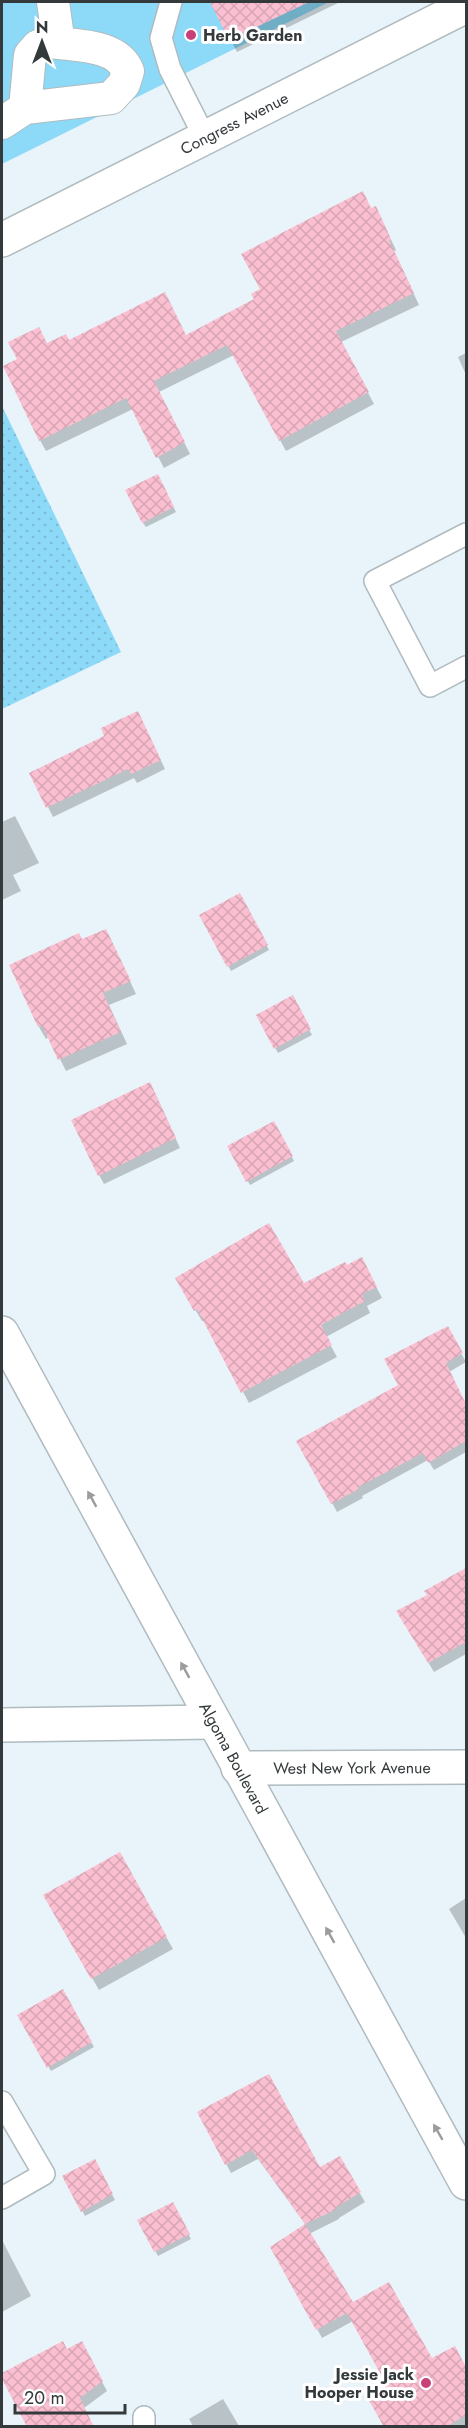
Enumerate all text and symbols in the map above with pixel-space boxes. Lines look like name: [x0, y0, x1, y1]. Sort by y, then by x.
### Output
north arrow: [12, 12, 72, 72]
text: N: [36, 16, 48, 39]
place label: Herb Garden: [203, 24, 302, 47]
marker: Herb Garden: [184, 28, 198, 42]
street label: Congress Avenue: [176, 86, 292, 160]
one-way arrow: [87, 1490, 97, 1507]
one-way arrow: [180, 1662, 190, 1679]
street label: Algoma Boulevard: [194, 1698, 274, 1818]
street label: West New York Avenue: [273, 1756, 431, 1779]
one-way arrow: [325, 1926, 335, 1943]
one-way arrow: [432, 2124, 443, 2140]
place label: Jessie Jack Hooper House: [304, 2363, 415, 2404]
marker: Jessie Jack Hooper House: [419, 2376, 433, 2390]
scale bar: [15, 2377, 124, 2415]
text: 20 m: [24, 2385, 64, 2411]

